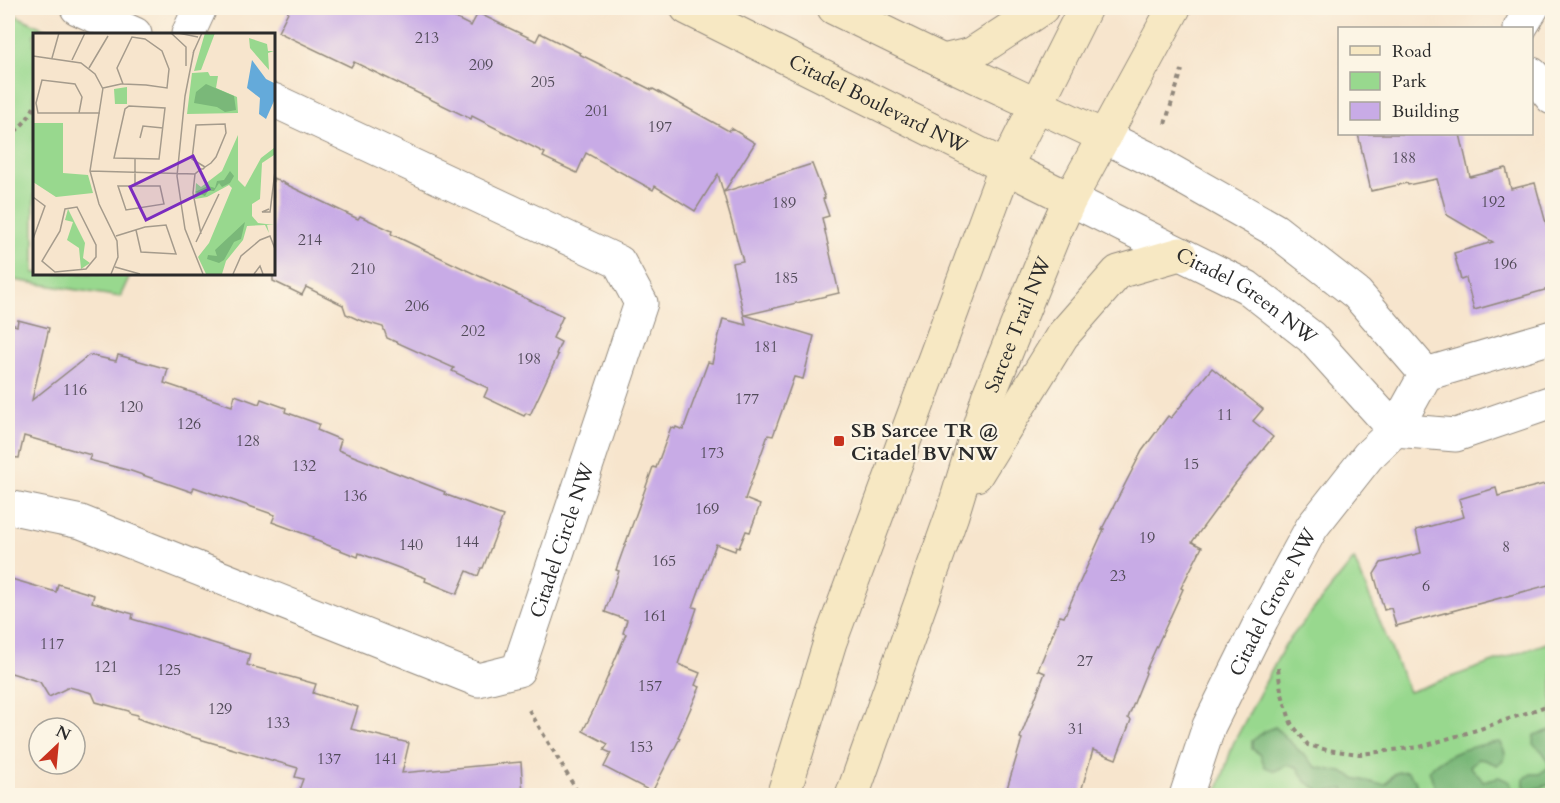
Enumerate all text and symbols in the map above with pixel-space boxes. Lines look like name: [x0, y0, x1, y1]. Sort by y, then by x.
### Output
house number: 213: [415, 27, 439, 49]
legend: [1338, 27, 1533, 135]
inset map: [33, 33, 274, 274]
text: Road: [1392, 39, 1432, 64]
street label: Citadel Boulevard NW: [784, 47, 973, 160]
house number: 209: [469, 54, 493, 76]
text: Park: [1392, 69, 1427, 94]
house number: 205: [531, 71, 555, 93]
text: Building: [1392, 99, 1460, 124]
house number: 201: [585, 100, 609, 122]
house number: 197: [648, 116, 672, 138]
house number: 188: [1392, 147, 1416, 169]
house number: 192: [1481, 191, 1505, 213]
house number: 189: [772, 192, 796, 214]
house number: 214: [298, 229, 322, 251]
street label: Citadel Green NW: [1172, 240, 1324, 351]
street label: Sarcee Trail NW: [978, 251, 1057, 396]
house number: 196: [1493, 253, 1517, 275]
house number: 210: [351, 258, 375, 280]
house number: 185: [774, 267, 798, 289]
house number: 206: [405, 295, 429, 317]
house number: 202: [461, 320, 485, 342]
house number: 181: [754, 336, 778, 358]
house number: 198: [517, 348, 541, 370]
house number: 116: [63, 379, 87, 401]
house number: 177: [735, 388, 759, 410]
house number: 120: [119, 396, 143, 418]
house number: 11: [1217, 404, 1233, 426]
house number: 126: [177, 413, 201, 435]
place label: SB Sarcee TR @ Citadel BV NW: [851, 417, 999, 467]
house number: 128: [236, 430, 260, 452]
marker: SB Sarcee TR @ Citadel BV NW: [832, 434, 846, 448]
house number: 173: [700, 442, 724, 464]
house number: 15: [1183, 453, 1199, 475]
house number: 132: [292, 455, 316, 477]
street label: Citadel Circle NW: [523, 458, 600, 621]
house number: 136: [343, 485, 367, 507]
house number: 169: [695, 498, 719, 520]
street label: Citadel Grove NW: [1222, 522, 1323, 681]
house number: 19: [1139, 527, 1155, 549]
house number: 144: [455, 531, 479, 553]
house number: 140: [399, 534, 423, 556]
house number: 8: [1502, 536, 1510, 558]
house number: 165: [652, 550, 676, 572]
house number: 23: [1110, 565, 1126, 587]
house number: 6: [1422, 575, 1430, 597]
house number: 161: [643, 605, 667, 627]
house number: 117: [40, 633, 64, 655]
house number: 27: [1077, 650, 1093, 672]
house number: 121: [94, 656, 118, 678]
house number: 125: [157, 659, 181, 681]
house number: 157: [638, 675, 662, 697]
house number: 129: [208, 698, 232, 720]
house number: 133: [266, 712, 290, 734]
north arrow: [27, 716, 87, 776]
house number: 31: [1068, 718, 1084, 740]
text: N: [52, 720, 74, 746]
house number: 153: [629, 736, 653, 758]
house number: 137: [317, 748, 341, 770]
house number: 141: [374, 748, 398, 770]

